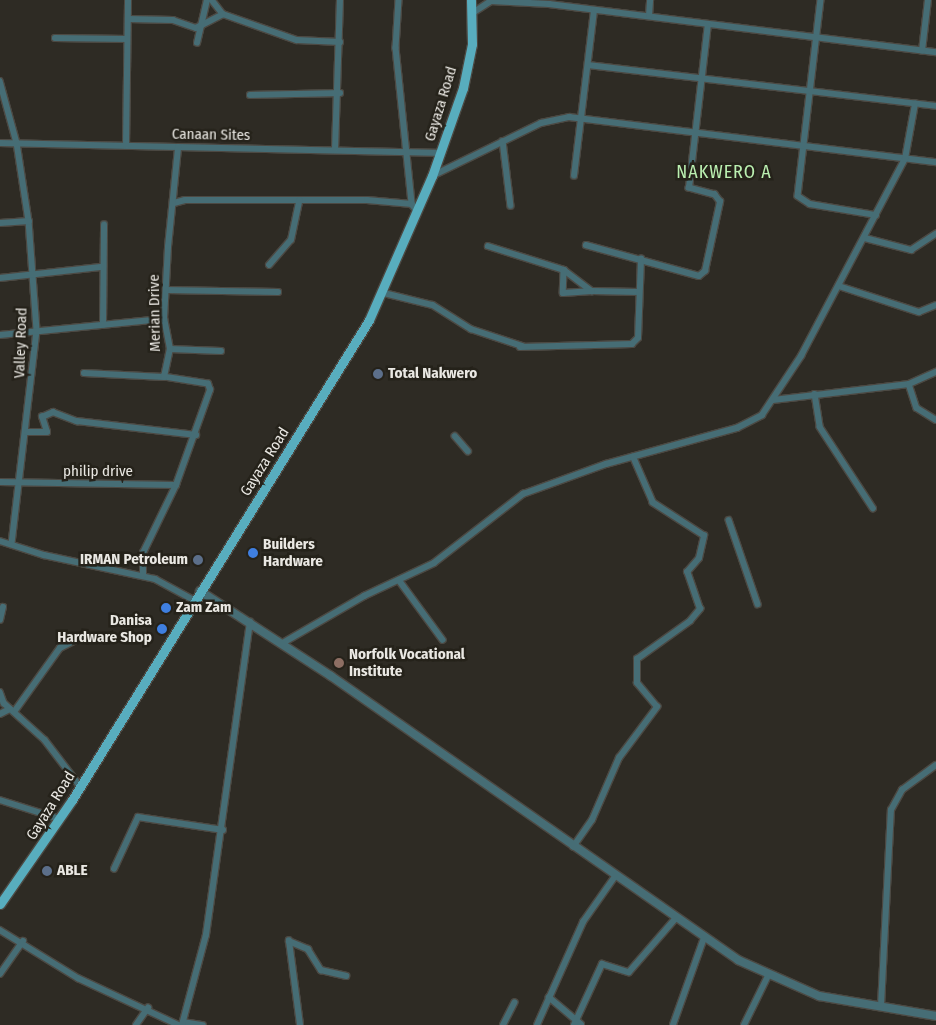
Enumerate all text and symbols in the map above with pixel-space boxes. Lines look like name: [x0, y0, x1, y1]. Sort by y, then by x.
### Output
street label: Gayaza Road: [421, 64, 461, 144]
street label: Canaan Sites: [172, 125, 250, 145]
district label: NAKWERO A: [675, 161, 773, 183]
street label: Merian Drive: [145, 274, 165, 352]
street label: Valley Road: [11, 307, 31, 379]
place label: Total Nakwero: [388, 365, 477, 383]
marker: Total Nakwero: [372, 368, 384, 380]
street label: Gayaza Road: [237, 424, 293, 500]
street label: philip drive: [63, 463, 133, 481]
place label: Builders Hardware: [263, 535, 323, 570]
marker: Builders Hardware: [247, 547, 259, 559]
place label: IRMAN Petroleum: [80, 551, 188, 569]
marker: IRMAN Petroleum: [192, 554, 204, 566]
place label: Zam Zam: [176, 599, 231, 617]
marker: Zam Zam: [160, 602, 172, 614]
place label: Danisa Hardware Shop: [57, 611, 152, 646]
marker: Danisa Hardware Shop: [156, 623, 168, 635]
place label: Norfolk Vocational Institute: [349, 645, 465, 680]
marker: Norfolk Vocational Institute: [333, 657, 345, 669]
street label: Gayaza Road: [23, 768, 79, 844]
place label: ABLE: [57, 862, 88, 880]
marker: ABLE: [41, 865, 53, 877]

